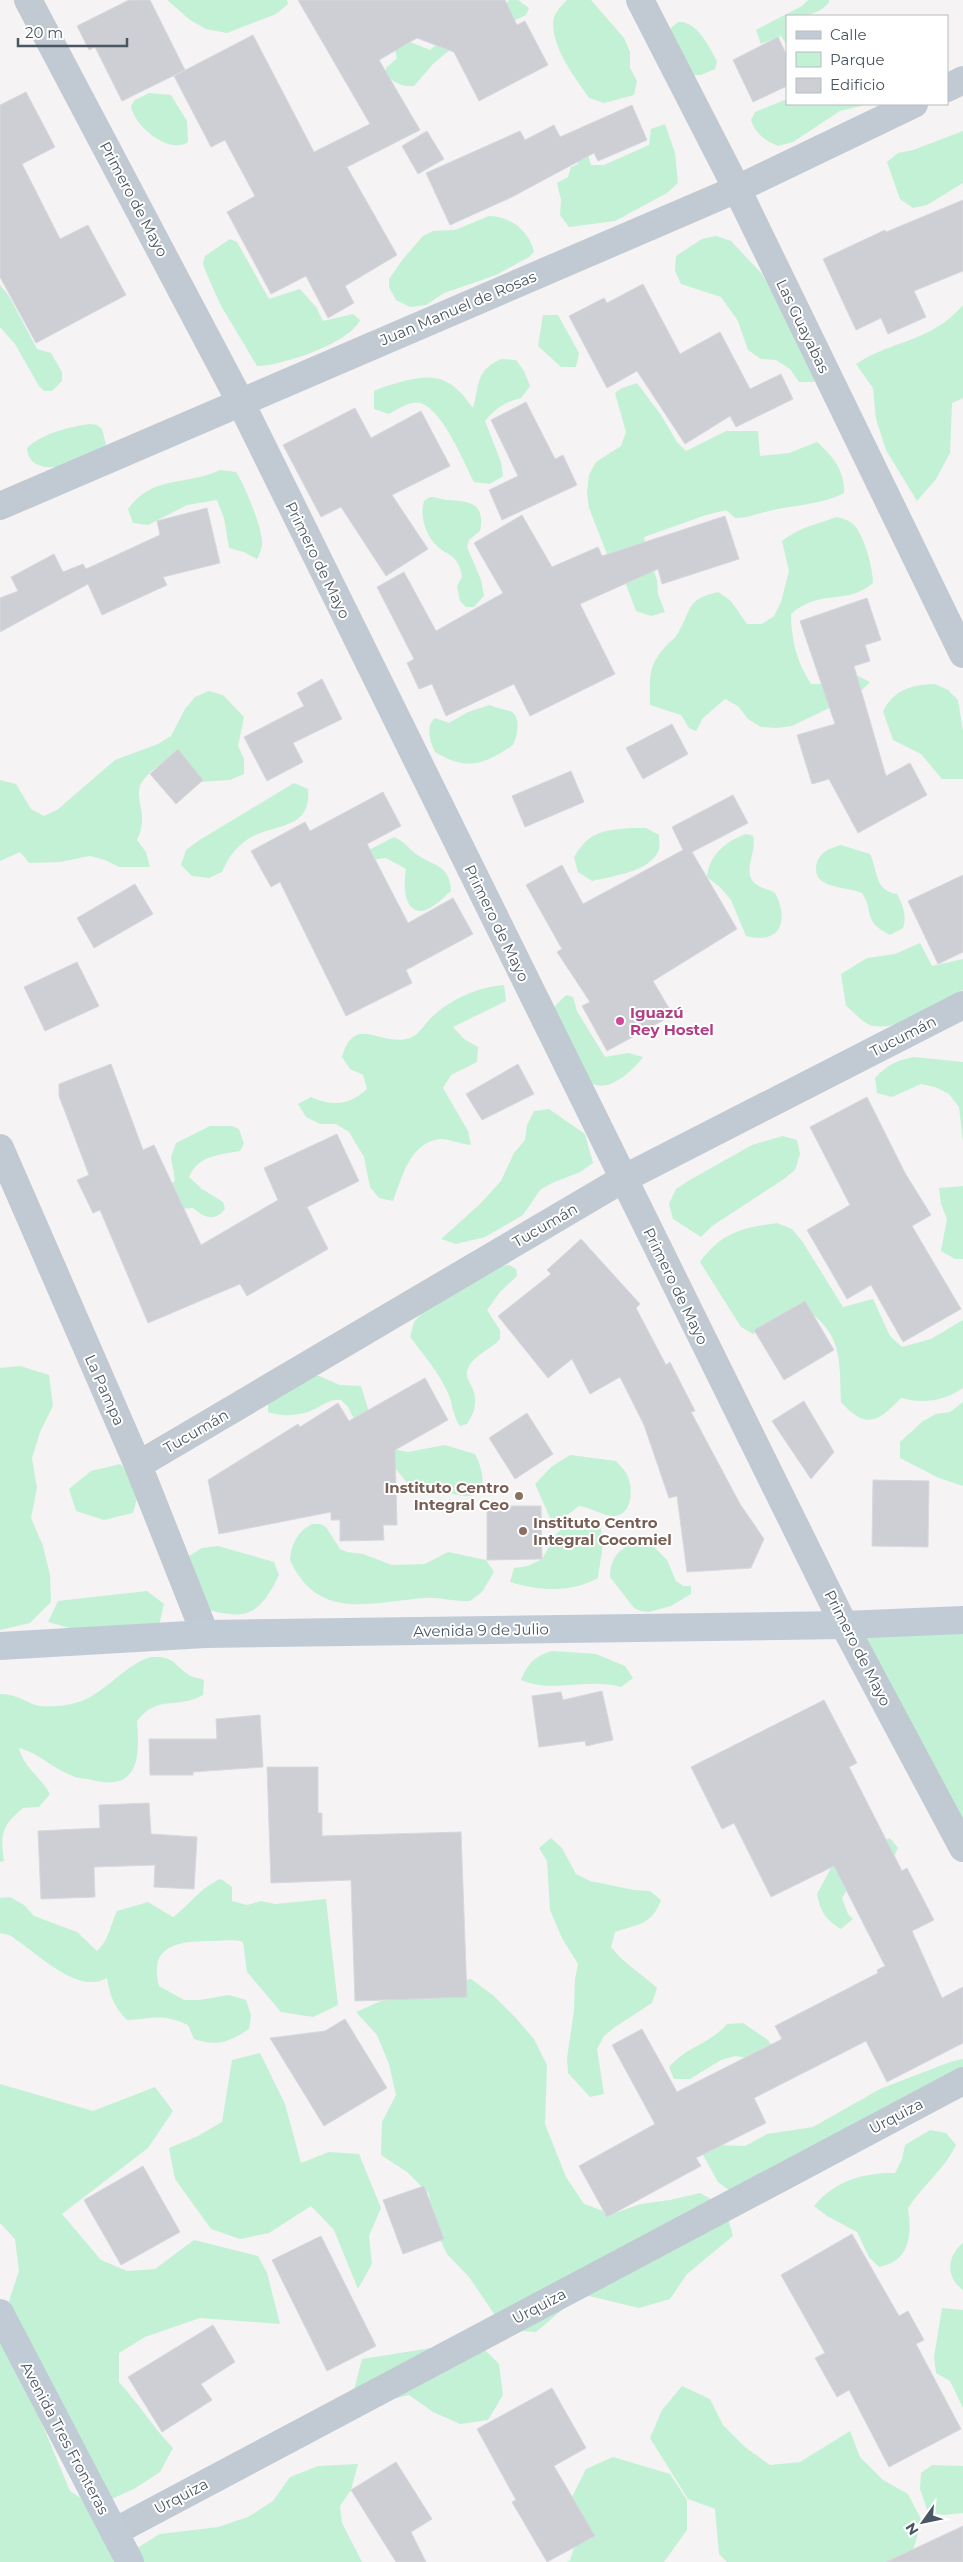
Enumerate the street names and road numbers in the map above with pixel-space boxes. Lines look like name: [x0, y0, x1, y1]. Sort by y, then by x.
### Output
street label: Primero de Mayo: [96, 138, 172, 260]
street label: Juan Manuel de Rosas: [376, 266, 539, 350]
street label: Las Guayabas: [772, 276, 834, 376]
street label: Primero de Mayo: [281, 498, 355, 622]
street label: Primero de Mayo: [460, 861, 534, 985]
street label: Tucumán: [867, 1011, 939, 1061]
street label: Tucumán: [509, 1199, 581, 1251]
street label: Primero de Mayo: [639, 1224, 713, 1348]
street label: La Pampa: [81, 1351, 129, 1429]
street label: Tucumán: [160, 1405, 232, 1457]
street label: Primero de Mayo: [821, 1587, 895, 1709]
street label: Avenida 9 de Julio: [413, 1619, 549, 1641]
street label: Urquiza: [866, 2094, 926, 2138]
street label: Urquiza: [509, 2284, 569, 2328]
street label: Avenida Tres Fronteras: [17, 2358, 113, 2518]
street label: Urquiza: [151, 2474, 211, 2518]

